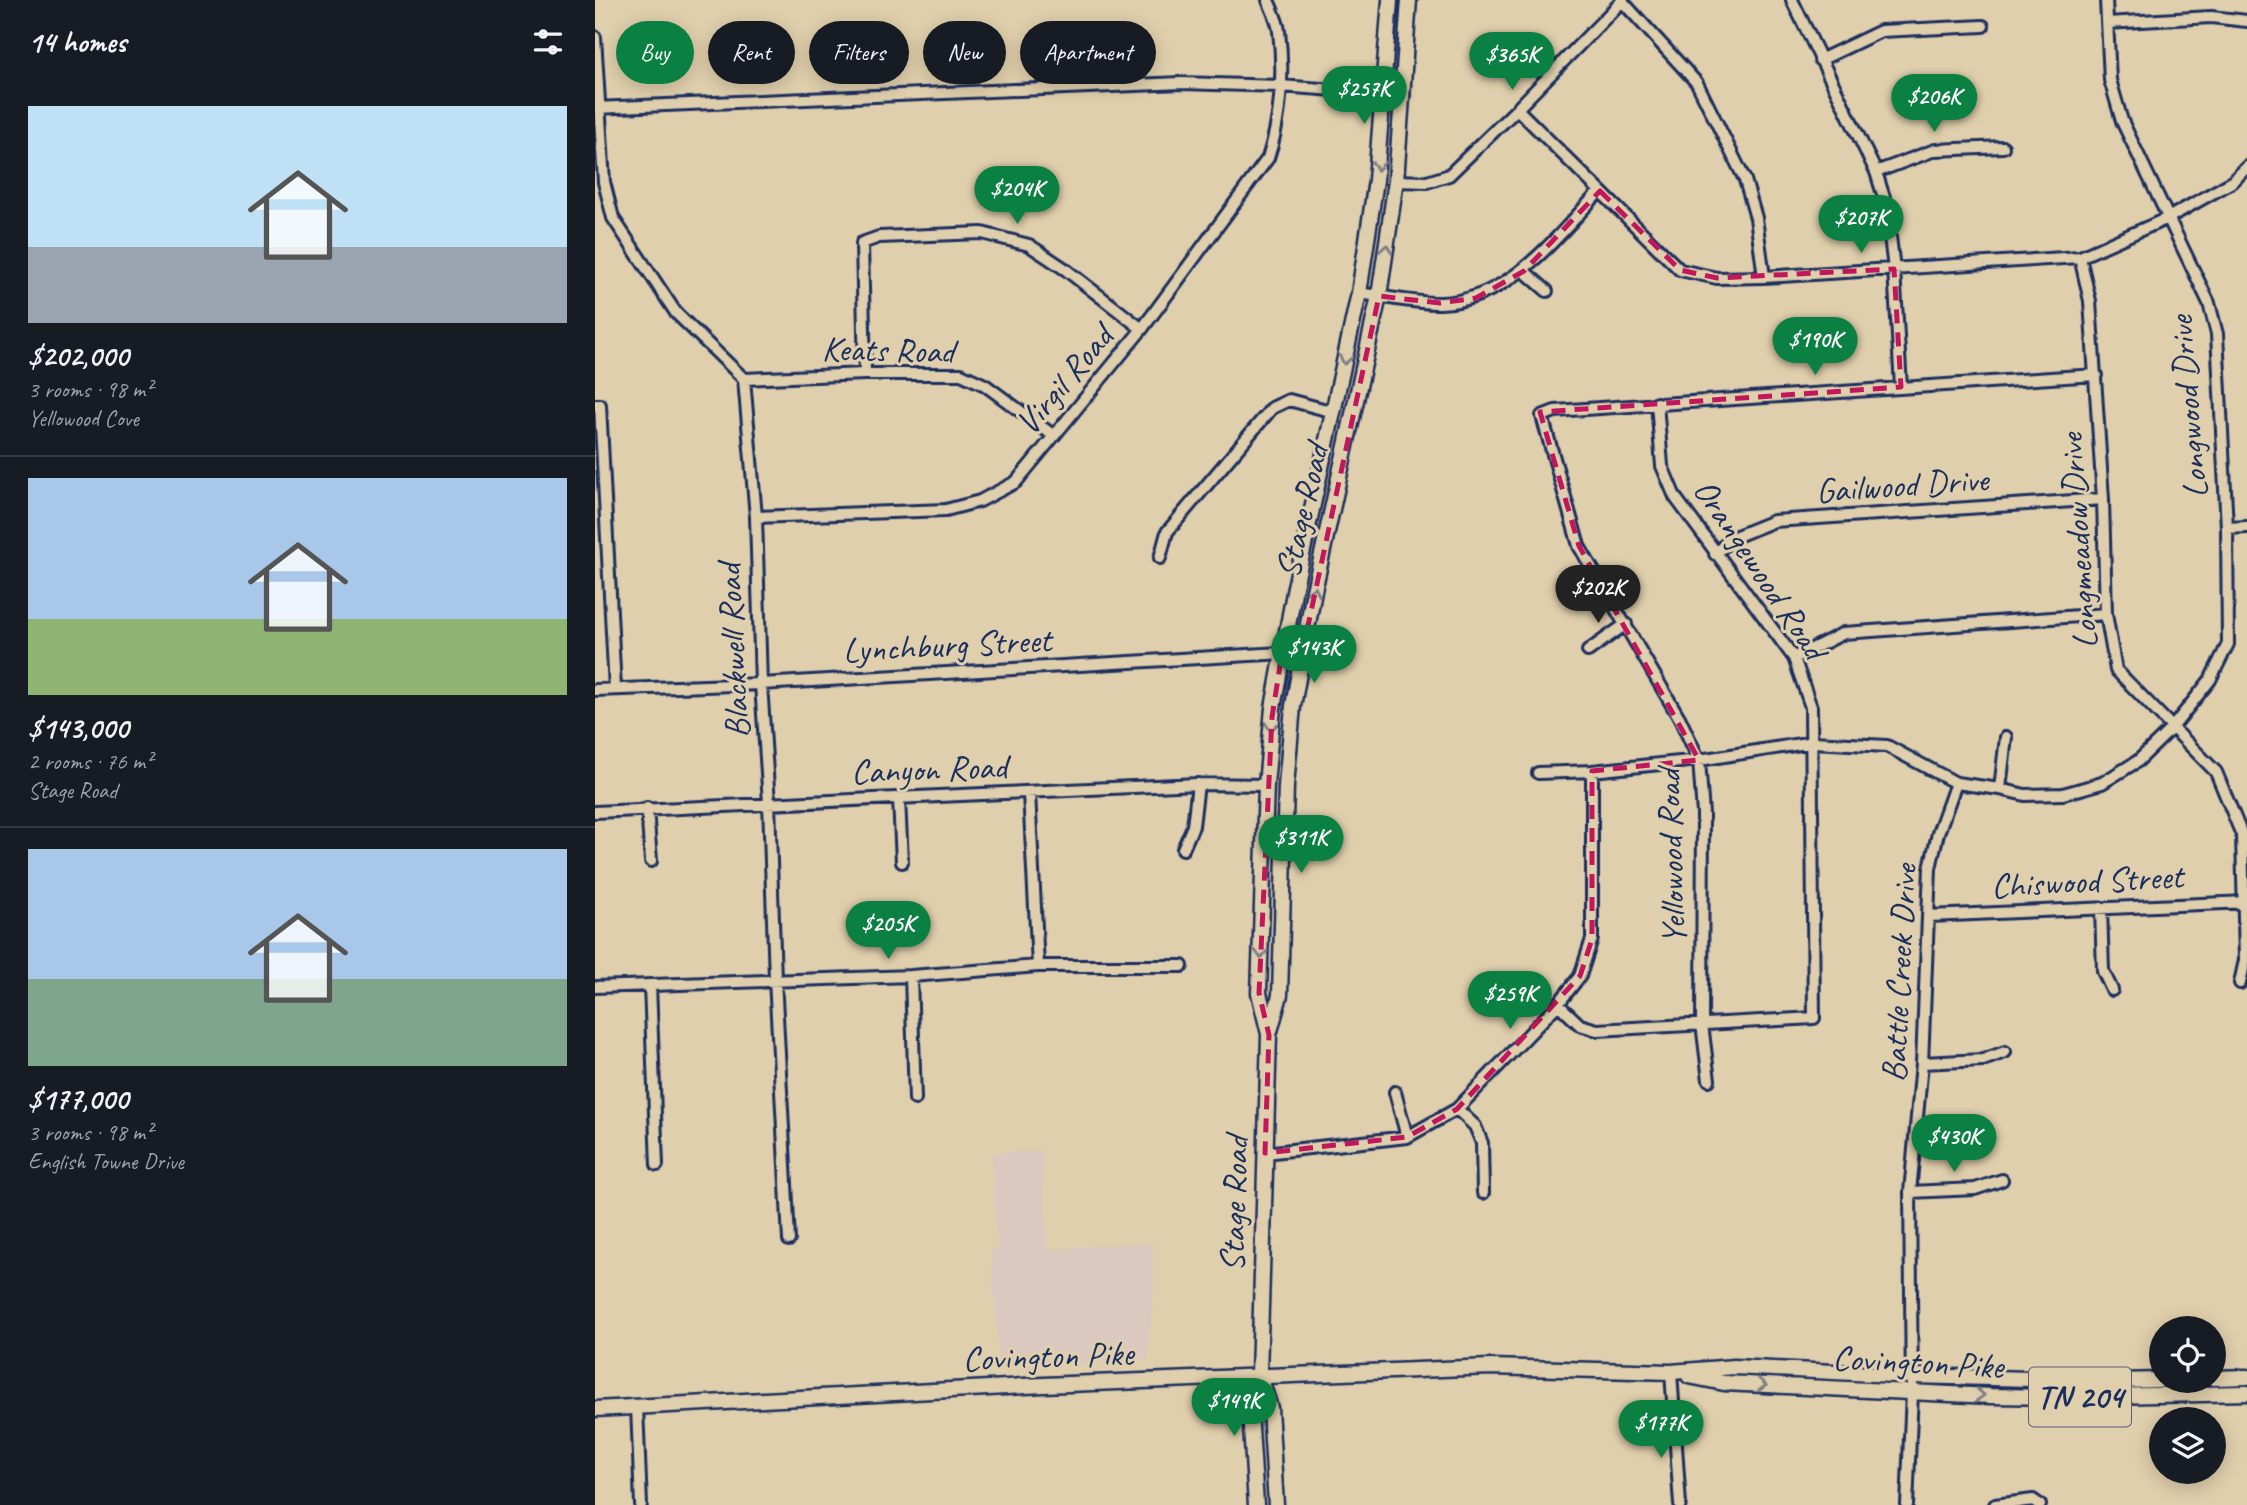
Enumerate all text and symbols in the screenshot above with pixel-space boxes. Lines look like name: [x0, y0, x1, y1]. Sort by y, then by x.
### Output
chip: Buy: [616, 21, 694, 84]
chip: Rent: [708, 21, 795, 84]
chip: Filters: [809, 21, 909, 84]
chip: New: [923, 21, 1006, 84]
chip: Apartment: [1020, 21, 1156, 84]
text: 14 homes: [28, 23, 126, 61]
icon: filters: [529, 23, 567, 61]
pin: $365K: [1463, 32, 1561, 92]
text: $365K: [1485, 40, 1539, 69]
pin: $257K: [1315, 66, 1413, 126]
text: $257K: [1338, 74, 1390, 103]
pin: $206K: [1885, 74, 1983, 134]
text: $206K: [1907, 82, 1961, 111]
icon: home: [235, 152, 361, 278]
one-way arrow: [1371, 161, 1386, 172]
pin: $204K: [968, 166, 1066, 226]
text: $204K: [990, 174, 1044, 203]
pin: $207K: [1812, 196, 1910, 255]
text: $207K: [1835, 203, 1888, 232]
one-way arrow: [1378, 243, 1393, 255]
street label: Longwood Drive: [2157, 311, 2218, 500]
street label: Virgil Road: [1005, 312, 1126, 444]
pin: $190K: [1766, 318, 1864, 377]
text: $190K: [1789, 325, 1841, 354]
street label: Keats Road: [821, 326, 960, 374]
text: $202,000: [28, 337, 128, 375]
one-way arrow: [1339, 354, 1354, 366]
text: 3 rooms · 98 m²: [28, 375, 152, 404]
text: Yellowood Cove: [28, 404, 139, 433]
street label: Longmeadow Drive: [2048, 429, 2108, 650]
street label: Stage Road: [1265, 435, 1340, 582]
street label: Gailwood Drive: [1814, 456, 1992, 513]
street label: Orangewood Road: [1683, 470, 1840, 672]
icon: home: [235, 524, 361, 650]
street label: Blackwell Road: [706, 557, 760, 739]
pin: $202K: [1549, 566, 1647, 625]
text: $202K: [1571, 573, 1625, 602]
one-way arrow: [1306, 585, 1321, 597]
street label: Lynchburg Street: [842, 617, 1056, 673]
pin: $143K: [1265, 626, 1363, 685]
text: $143K: [1287, 633, 1341, 662]
text: $143,000: [28, 709, 128, 747]
one-way arrow: [1264, 721, 1279, 733]
street label: Canyon Road: [850, 744, 1013, 794]
text: 2 rooms · 76 m²: [28, 747, 152, 776]
street label: Yellowood Road: [1645, 763, 1697, 945]
text: Stage Road: [28, 776, 117, 805]
pin: $311K: [1252, 816, 1350, 875]
text: $311K: [1274, 823, 1328, 852]
street label: Chiswood Street: [1990, 853, 2187, 908]
street label: Battle Creek Drive: [1871, 860, 1927, 1083]
icon: home: [235, 895, 361, 1021]
pin: $205K: [839, 902, 937, 961]
text: $205K: [862, 909, 914, 938]
one-way arrow: [1253, 949, 1268, 960]
pin: $259K: [1461, 972, 1559, 1031]
text: $259K: [1484, 979, 1536, 1008]
text: $177,000: [28, 1080, 128, 1118]
pin: $430K: [1905, 1114, 2003, 1174]
text: 3 rooms · 98 m²: [28, 1118, 152, 1147]
text: $430K: [1927, 1122, 1981, 1151]
street label: Stage Road: [1209, 1130, 1259, 1273]
text: English Towne Drive: [28, 1147, 184, 1176]
map controls: [2149, 1316, 2226, 1484]
button: locate: [2149, 1316, 2226, 1393]
street label: Covington Pike: [962, 1330, 1137, 1381]
street label: Covington Pike: [1832, 1335, 2007, 1389]
road number: TN 204: [2029, 1368, 2131, 1427]
one-way arrow: [1757, 1377, 1768, 1392]
pin: $149K: [1185, 1378, 1283, 1438]
text: $149K: [1208, 1386, 1260, 1415]
one-way arrow: [1975, 1388, 1986, 1403]
pin: $177K: [1612, 1400, 1710, 1460]
button: layers: [2149, 1407, 2226, 1484]
text: $177K: [1635, 1408, 1687, 1437]

